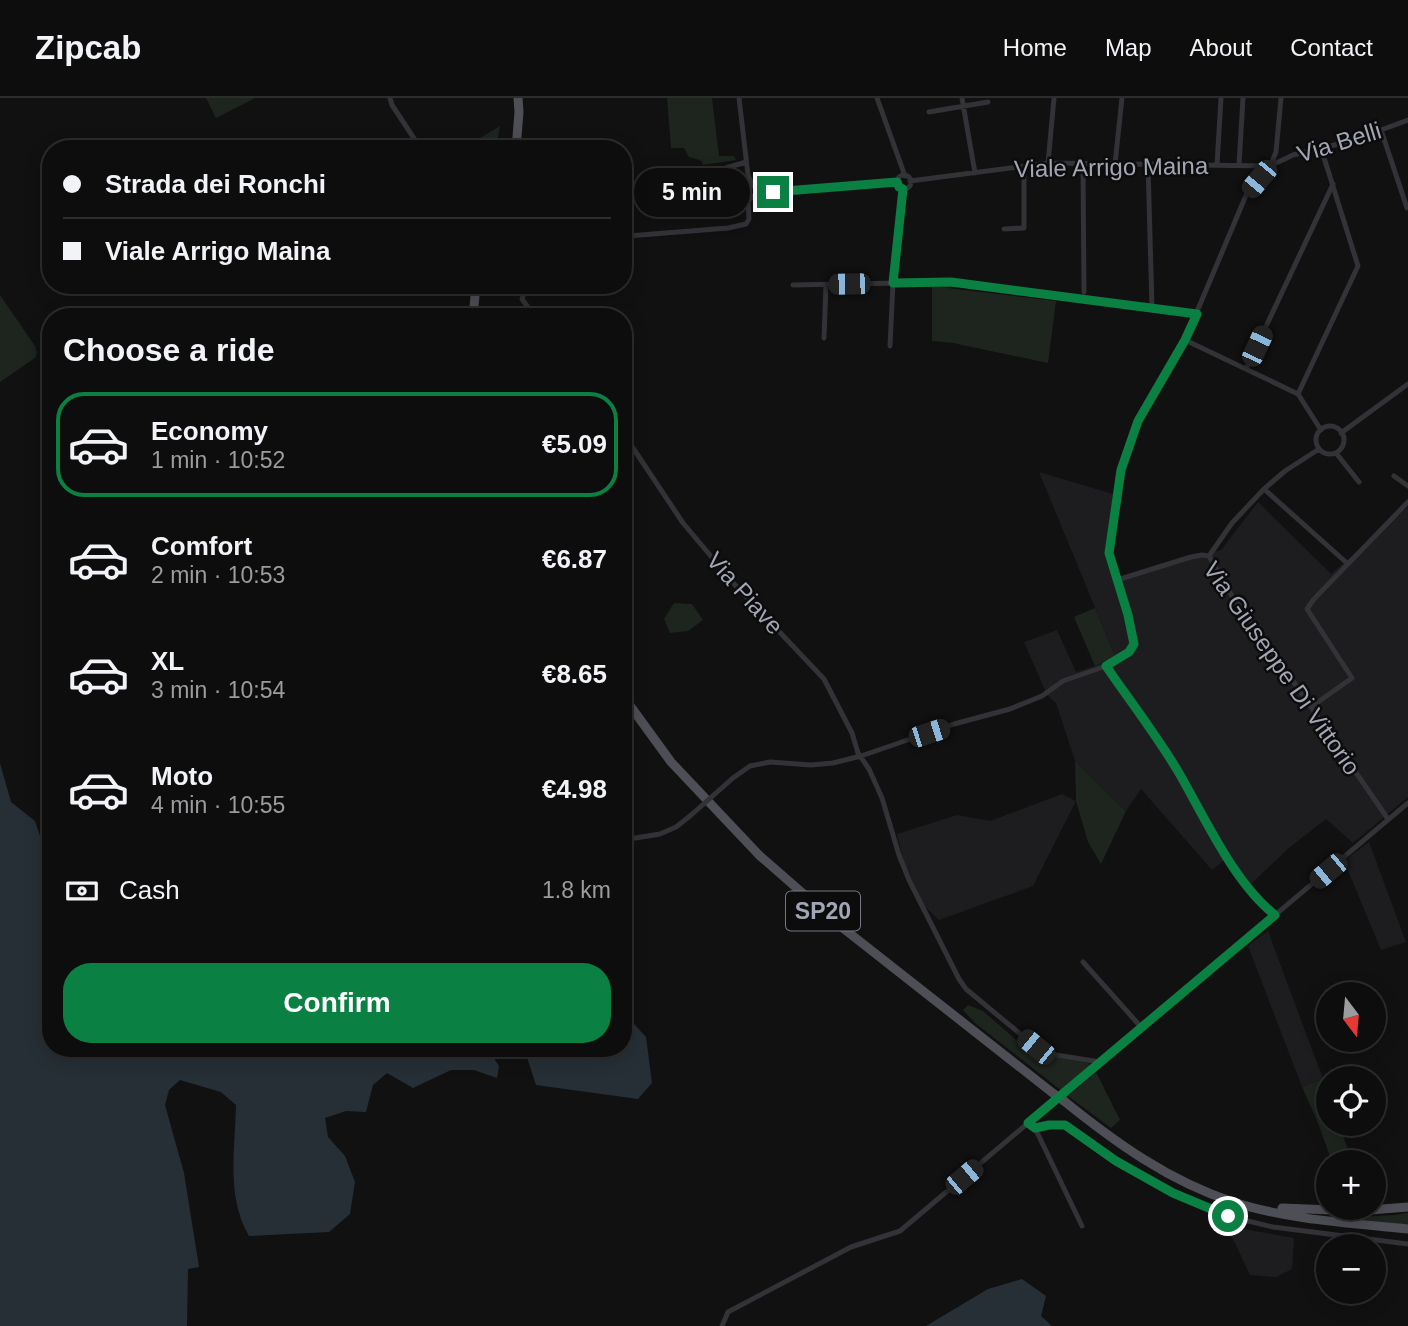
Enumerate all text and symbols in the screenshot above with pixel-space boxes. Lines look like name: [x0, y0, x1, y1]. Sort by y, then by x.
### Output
text: Zipcab: [35, 29, 141, 66]
text: Home: [1003, 34, 1067, 61]
text: Map: [1105, 34, 1152, 61]
text: About: [1190, 34, 1252, 61]
text: Contact: [1290, 34, 1373, 61]
street label: Via Belli: [1294, 116, 1384, 168]
street label: Viale Arrigo Maina: [1014, 152, 1209, 182]
car: [1238, 156, 1281, 202]
callout: 5 min: [633, 168, 748, 217]
text: Strada dei Ronchi: [105, 169, 326, 199]
route end: [757, 176, 789, 208]
text: 5 min: [662, 179, 722, 205]
text: Viale Arrigo Maina: [105, 236, 330, 266]
car: [828, 273, 871, 295]
car: [1239, 323, 1276, 369]
text: Choose a ride: [63, 332, 275, 368]
icon: car: [67, 413, 130, 476]
text: Economy: [151, 416, 268, 446]
text: €5.09: [542, 429, 607, 459]
text: 1 min · 10:52: [151, 447, 285, 473]
icon: car: [67, 528, 130, 591]
text: Comfort: [151, 531, 252, 561]
text: €6.87: [542, 544, 607, 574]
street label: Via Piave: [701, 546, 789, 640]
street label: Via Giuseppe Di Vittorio: [1198, 556, 1366, 780]
text: 2 min · 10:53: [151, 562, 285, 588]
icon: car: [67, 643, 130, 706]
text: XL: [151, 646, 184, 676]
text: €8.65: [542, 659, 607, 689]
text: 3 min · 10:54: [151, 677, 285, 703]
car: [906, 717, 953, 749]
icon: car: [67, 758, 130, 821]
text: Moto: [151, 761, 213, 791]
text: €4.98: [542, 774, 607, 804]
text: 4 min · 10:55: [151, 792, 285, 818]
car: [1306, 849, 1351, 893]
icon: cash: [63, 872, 101, 910]
text: Cash: [119, 875, 180, 905]
text: 1.8 km: [542, 877, 611, 903]
road number: SP20: [786, 891, 860, 930]
button: Confirm: [63, 963, 611, 1043]
north arrow: [1316, 982, 1386, 1052]
map controls: [1316, 982, 1386, 1304]
car: [1014, 1026, 1059, 1068]
button: locate: [1316, 1066, 1386, 1136]
button: +: [1316, 1150, 1386, 1220]
car: [942, 1155, 987, 1199]
route start: [1212, 1200, 1244, 1232]
button: −: [1316, 1234, 1386, 1304]

